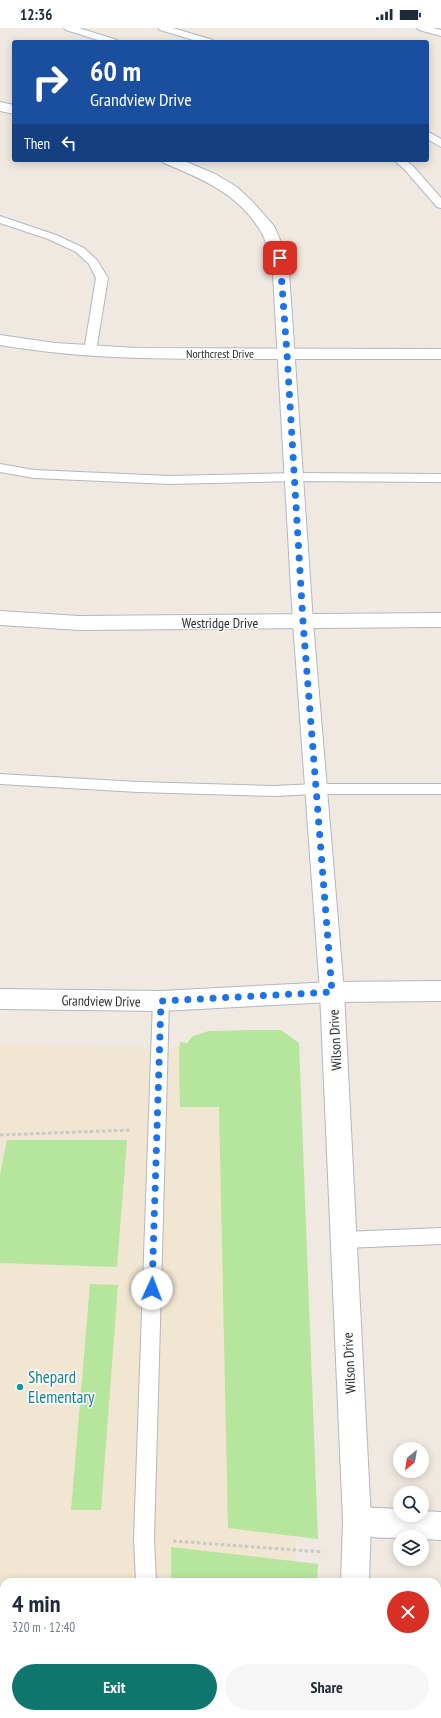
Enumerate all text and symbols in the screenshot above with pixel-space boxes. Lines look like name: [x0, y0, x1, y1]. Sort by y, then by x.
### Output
text: 12:36: [20, 5, 52, 24]
text: 60 m: [90, 52, 141, 89]
icon: right: [24, 56, 76, 108]
text: Grandview Drive: [90, 88, 192, 111]
icon: left: [58, 132, 80, 154]
text: Then: [24, 134, 50, 153]
pin: [263, 241, 297, 275]
icon: arrive: [269, 247, 291, 269]
street label: Northcrest Drive: [186, 346, 254, 361]
street label: Westridge Drive: [182, 614, 258, 632]
street label: Grandview Drive: [61, 991, 141, 1011]
street label: Wilson Drive: [324, 1009, 346, 1071]
position arrow: [131, 1268, 173, 1310]
street label: Wilson Drive: [338, 1332, 360, 1394]
place label: Shepard Elementary: [28, 1366, 95, 1408]
marker: Shepard Elementary: [15, 1382, 25, 1392]
north arrow: [393, 1442, 429, 1478]
map controls: [393, 1442, 429, 1566]
button: search: [393, 1486, 429, 1522]
button: layers: [393, 1530, 429, 1566]
text: 4 min: [12, 1588, 60, 1619]
button: close: [387, 1591, 429, 1633]
text: 320 m · 12:40: [12, 1619, 75, 1636]
button: Exit: [12, 1664, 217, 1710]
button: Share: [225, 1664, 429, 1710]

